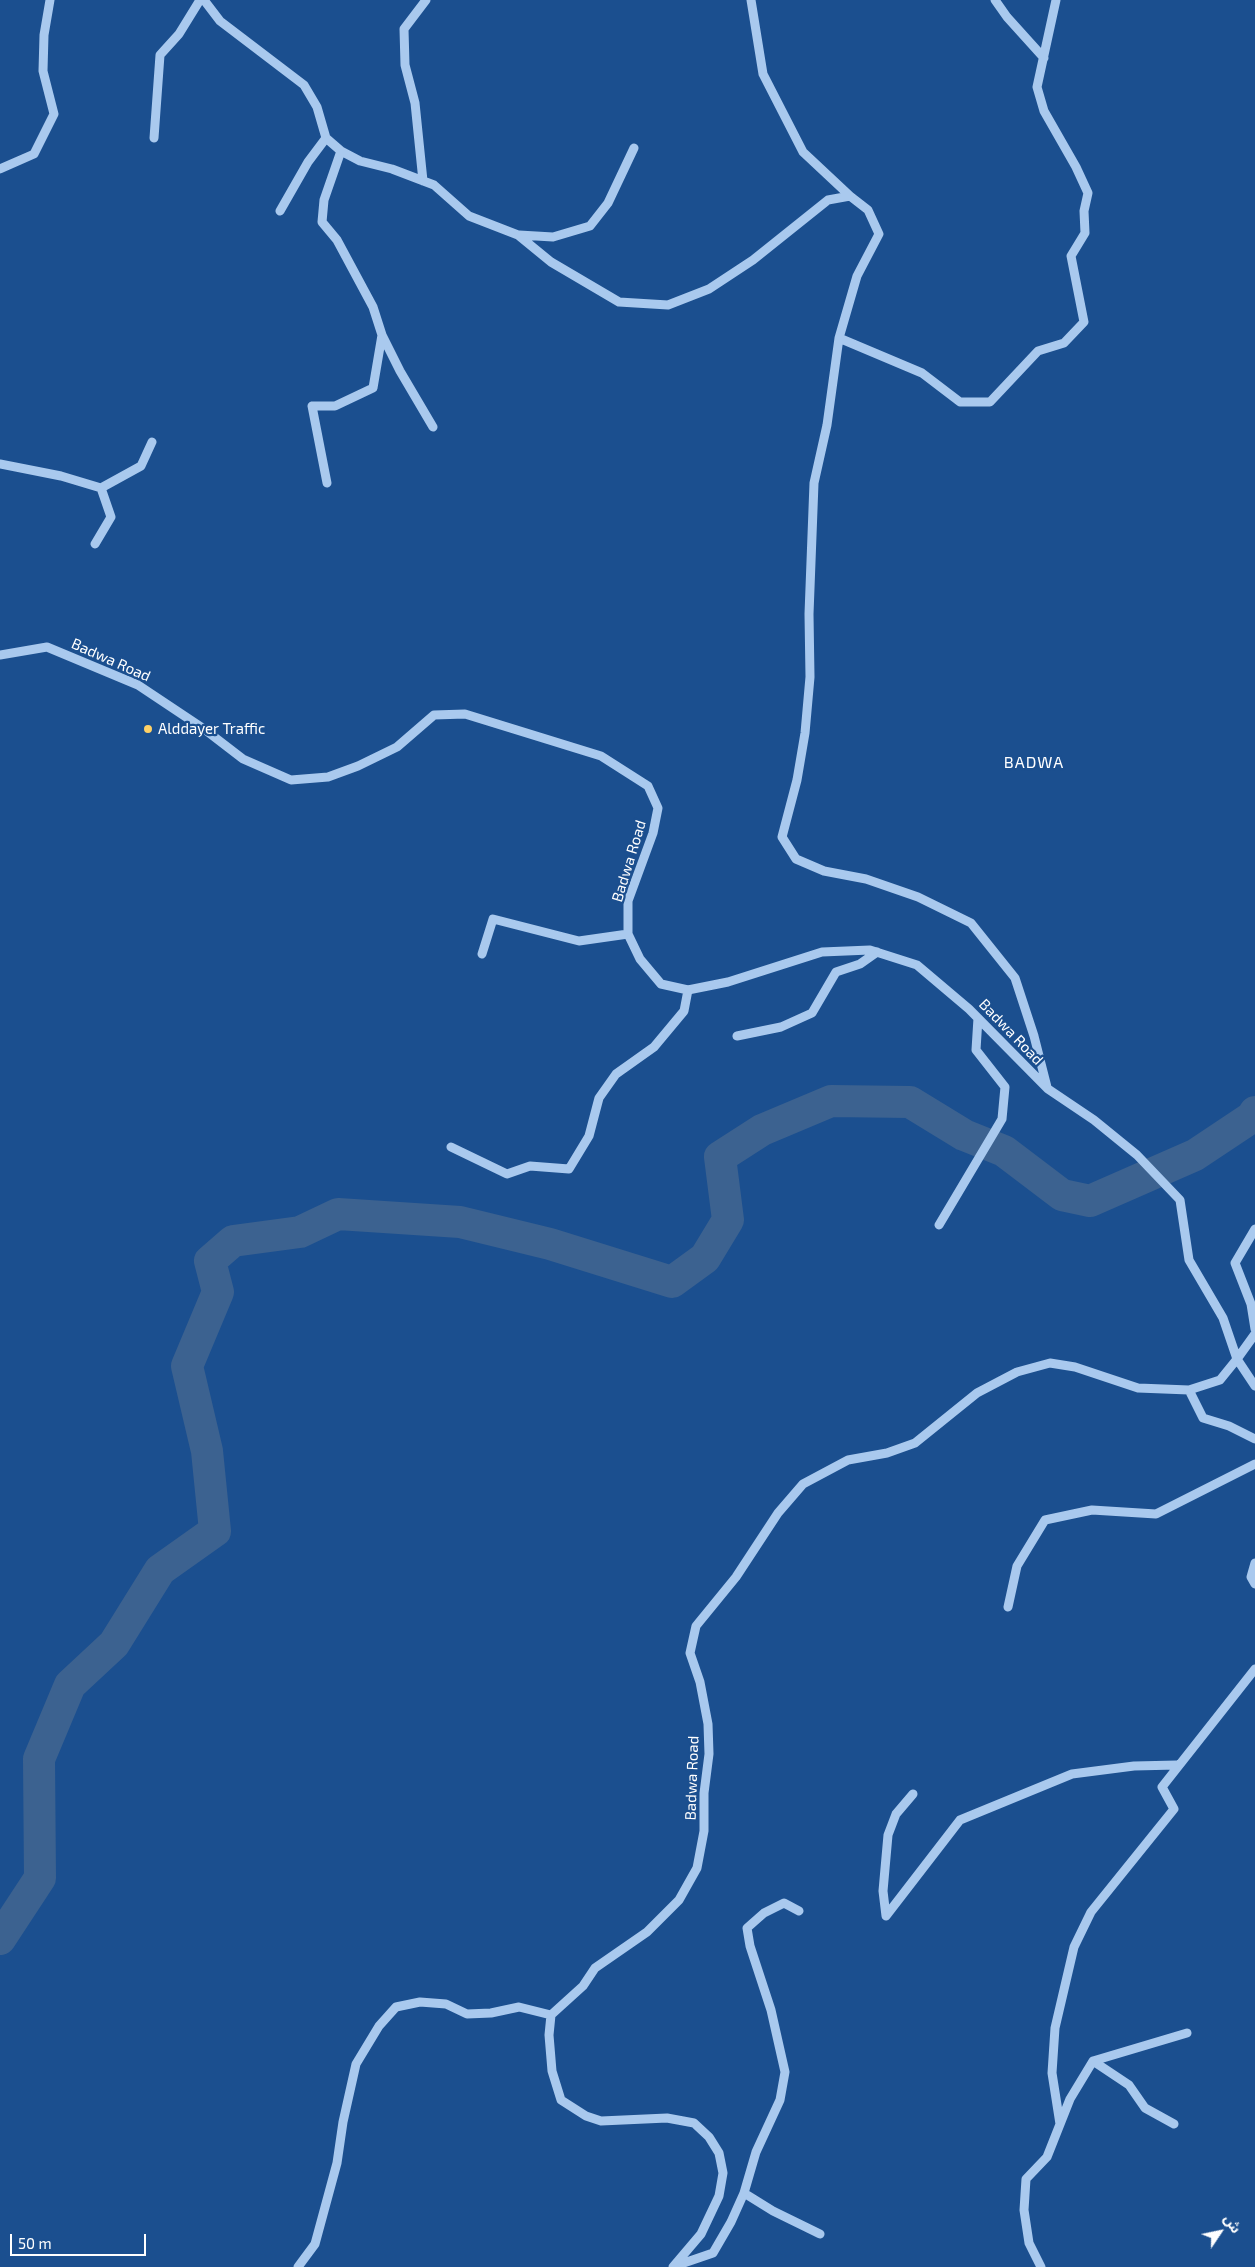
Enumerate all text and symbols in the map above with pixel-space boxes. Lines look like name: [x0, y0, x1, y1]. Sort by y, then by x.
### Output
street label: Badwa Road: [69, 635, 153, 685]
place label: Alddayer Traffic: [158, 720, 265, 738]
marker: Alddayer Traffic: [142, 723, 154, 735]
district label: BADWA: [1003, 753, 1065, 773]
street label: Badwa Road: [608, 818, 650, 904]
street label: Badwa Road: [975, 995, 1047, 1069]
street label: Badwa Road: [682, 1735, 702, 1821]
north arrow: [1195, 2207, 1245, 2257]
text: ش: [1220, 2211, 1245, 2236]
scale bar: [12, 2224, 149, 2256]
text: 50 m: [18, 2234, 52, 2252]

